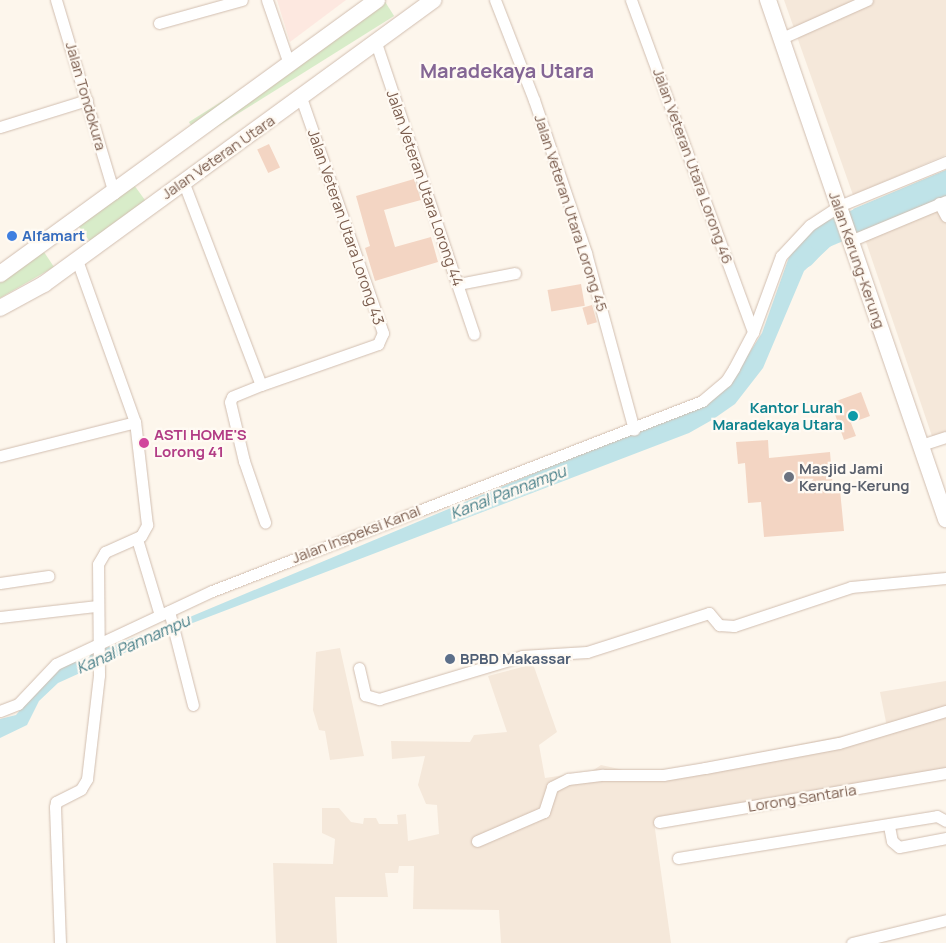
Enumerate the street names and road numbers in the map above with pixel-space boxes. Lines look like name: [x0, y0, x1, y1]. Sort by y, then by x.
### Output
street label: Jalan Tondokura: [62, 40, 110, 152]
street label: Jalan Veteran Utara Lorong 46: [649, 66, 737, 266]
street label: Jalan Veteran Utara Lorong 44: [383, 88, 467, 288]
street label: Jalan Veteran Utara: [158, 111, 278, 203]
street label: Jalan Veteran Utara Lorong 45: [531, 112, 611, 314]
street label: Jalan Veteran Utara Lorong 43: [304, 127, 388, 327]
street label: Jalan Kerung-Kerung: [825, 189, 889, 331]
street label: Jalan Inspeksi Kanal: [289, 501, 423, 567]
street label: Lorong Santaria: [747, 781, 857, 815]

